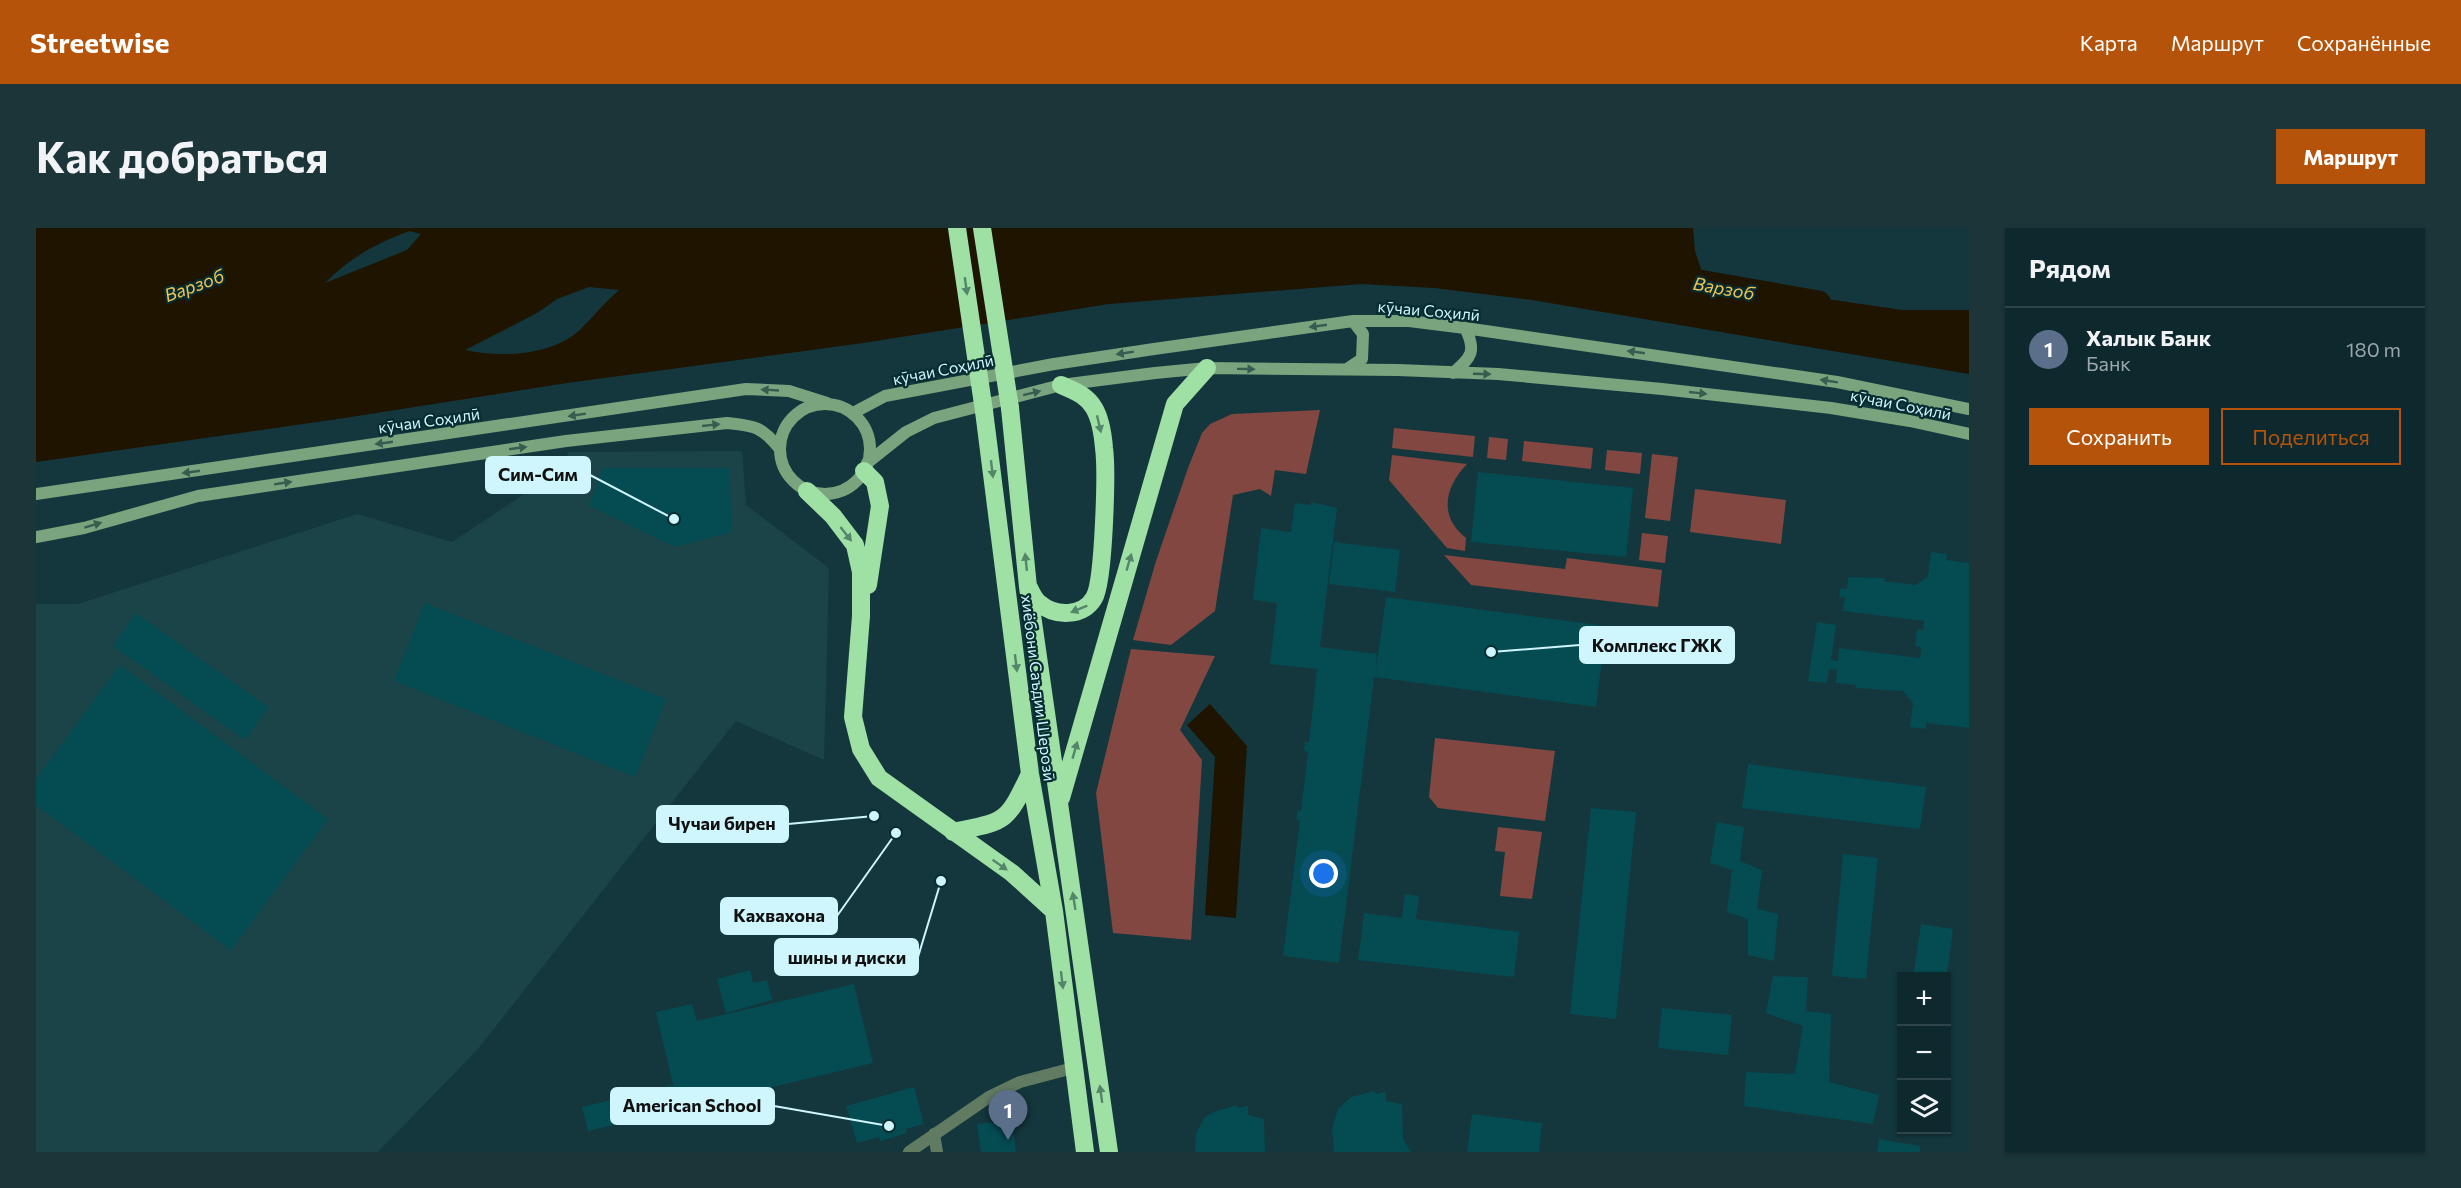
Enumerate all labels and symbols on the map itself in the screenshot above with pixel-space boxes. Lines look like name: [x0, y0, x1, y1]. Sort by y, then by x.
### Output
water label: Варзоб: [161, 264, 228, 306]
water label: Варзоб: [1692, 272, 1757, 304]
one-way arrow: [961, 276, 970, 295]
street label: кӯчаи Соҳилӣ: [1377, 296, 1481, 324]
one-way arrow: [1308, 322, 1327, 331]
one-way arrow: [1627, 348, 1646, 357]
one-way arrow: [1115, 349, 1134, 358]
street label: кӯчаи Соҳилӣ: [891, 350, 995, 388]
one-way arrow: [1236, 364, 1255, 374]
one-way arrow: [1473, 369, 1492, 379]
one-way arrow: [1820, 376, 1839, 385]
street label: кӯчаи Соҳилӣ: [1849, 385, 1953, 423]
one-way arrow: [760, 386, 779, 395]
one-way arrow: [1022, 387, 1041, 397]
one-way arrow: [1688, 388, 1707, 398]
street label: кӯчаи Соҳилӣ: [377, 403, 481, 437]
one-way arrow: [567, 410, 586, 419]
one-way arrow: [1095, 415, 1104, 434]
one-way arrow: [702, 420, 721, 430]
one-way arrow: [374, 439, 393, 448]
one-way arrow: [508, 444, 527, 453]
callout: Сим-Сим: [486, 457, 590, 493]
one-way arrow: [987, 460, 996, 479]
text: Сим-Сим: [498, 463, 578, 485]
one-way arrow: [182, 467, 201, 476]
one-way arrow: [274, 478, 293, 487]
one-way arrow: [84, 520, 102, 529]
one-way arrow: [840, 526, 852, 541]
one-way arrow: [1021, 553, 1031, 572]
one-way arrow: [1125, 553, 1134, 571]
street label: хиёбони Саъдии Шерозӣ: [1018, 594, 1060, 782]
one-way arrow: [1070, 604, 1088, 614]
callout: Комплекс ГЖК: [1580, 627, 1734, 663]
text: Комплекс ГЖК: [1592, 634, 1723, 656]
one-way arrow: [1011, 653, 1021, 672]
one-way arrow: [1071, 741, 1080, 759]
callout: Чучаи бирен: [657, 806, 788, 842]
text: Чучаи бирен: [668, 812, 776, 834]
one-way arrow: [992, 859, 1008, 871]
your location: [1309, 859, 1338, 888]
one-way arrow: [1069, 891, 1078, 910]
callout: Кахвахона: [721, 898, 837, 934]
text: Кахвахона: [733, 904, 825, 926]
callout: шины и диски: [775, 939, 918, 975]
text: шины и диски: [788, 946, 906, 968]
one-way arrow: [1057, 971, 1067, 990]
one-way arrow: [1096, 1084, 1105, 1103]
callout: American School: [611, 1088, 774, 1124]
pin: 1: [988, 1090, 1028, 1140]
text: American School: [623, 1094, 761, 1116]

